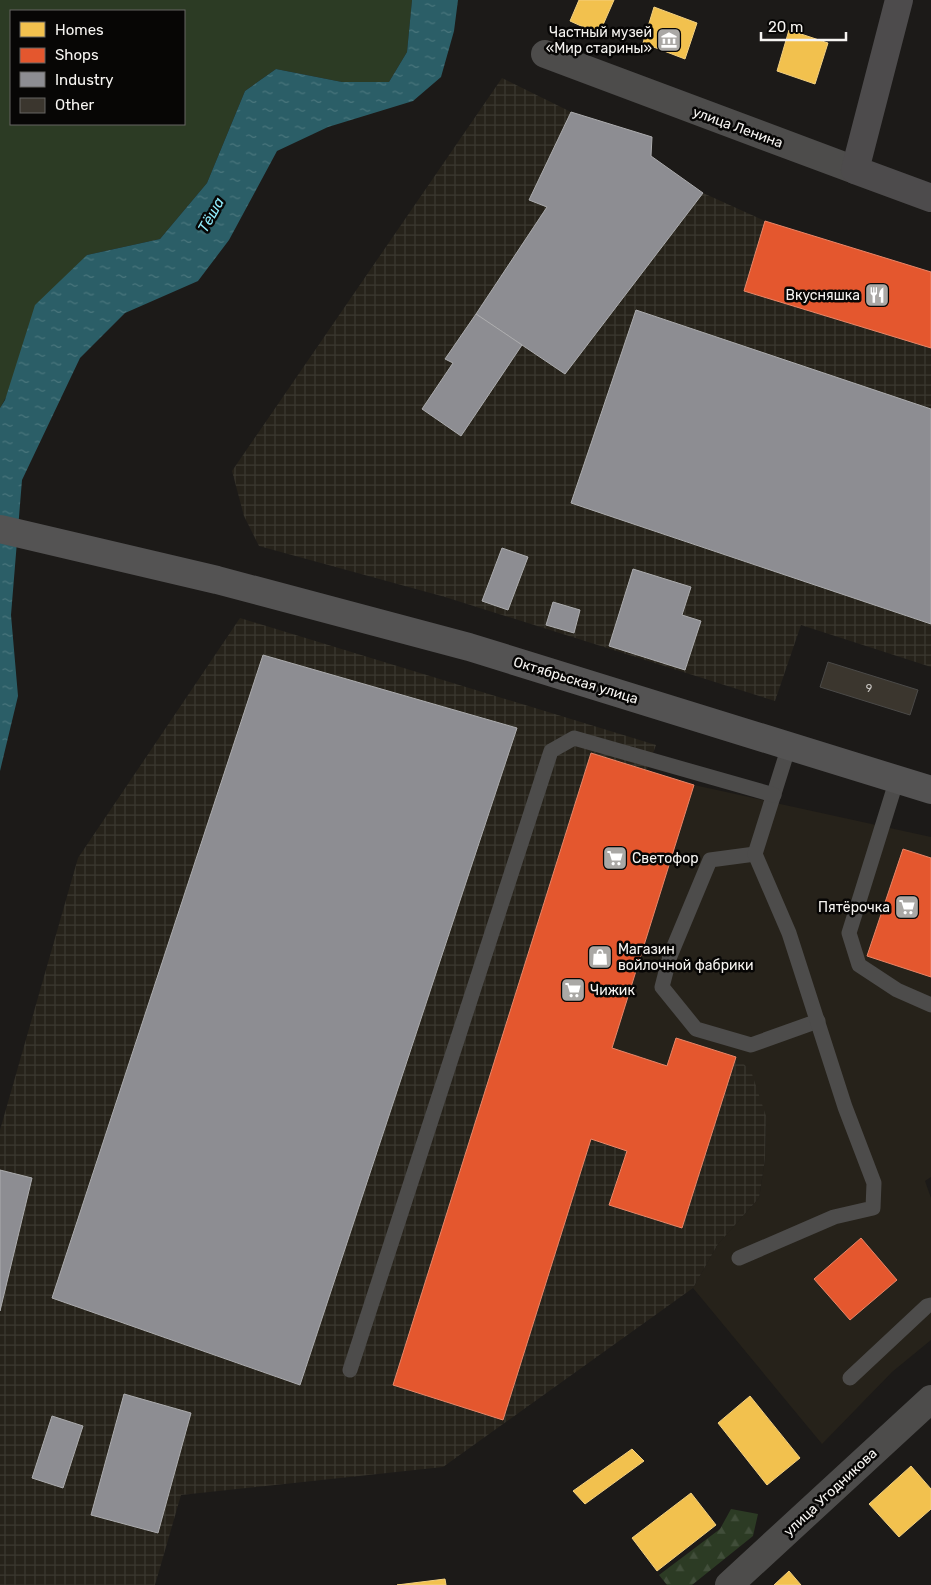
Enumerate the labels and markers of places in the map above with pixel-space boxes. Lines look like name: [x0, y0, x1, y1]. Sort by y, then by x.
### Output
place label: Частный музей «Мир старины»: [546, 24, 652, 57]
museum icon: Частный музей «Мир старины»: [656, 27, 682, 53]
restaurant icon: Вкусняшка: [864, 282, 890, 308]
place label: Вкусняшка: [786, 287, 860, 304]
supermarket icon: Светофор: [602, 845, 628, 871]
place label: Светофор: [632, 850, 699, 867]
supermarket icon: Пятёрочка: [894, 894, 920, 920]
place label: Пятёрочка: [818, 899, 890, 916]
place label: Магазин войлочной фабрики: [618, 941, 754, 974]
shop icon: Магазин войлочной фабрики: [587, 944, 613, 970]
supermarket icon: Чижик: [560, 977, 586, 1003]
place label: Чижик: [590, 982, 635, 999]

